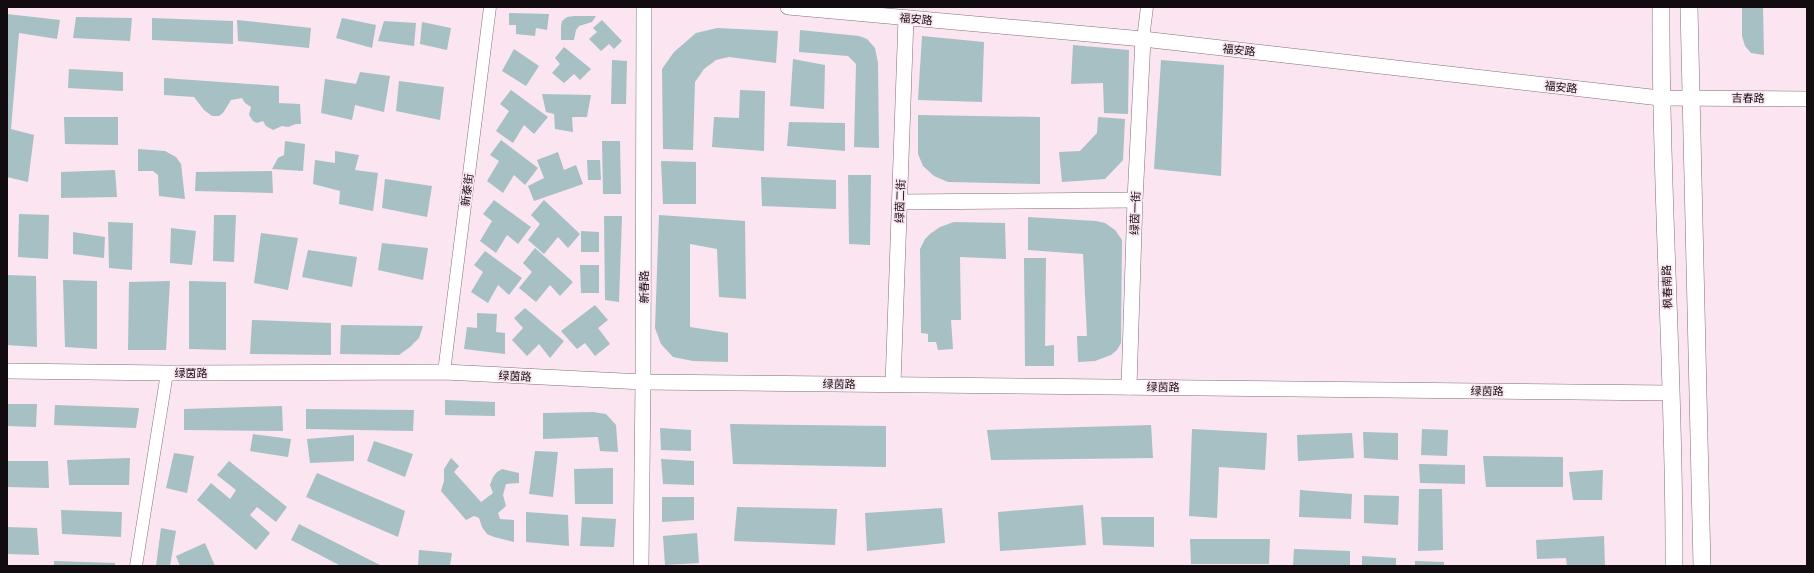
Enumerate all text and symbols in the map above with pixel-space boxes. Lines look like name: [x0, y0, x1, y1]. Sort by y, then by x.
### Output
street label: 福安路: [899, 11, 933, 27]
street label: 福安路: [1222, 41, 1256, 59]
street label: 福安路: [1544, 78, 1578, 96]
street label: 吉春路: [1731, 91, 1765, 105]
street label: 新泰街: [458, 173, 476, 207]
street label: 绿茵二街: [892, 179, 908, 223]
street label: 绿茵一街: [1127, 191, 1143, 235]
street label: 枫春南路: [1659, 265, 1675, 309]
street label: 新春路: [637, 271, 651, 304]
street label: 绿茵路: [175, 366, 208, 380]
street label: 绿茵路: [498, 368, 532, 384]
street label: 绿茵路: [822, 377, 856, 391]
street label: 绿茵路: [1146, 380, 1180, 394]
street label: 绿茵路: [1470, 384, 1504, 398]

